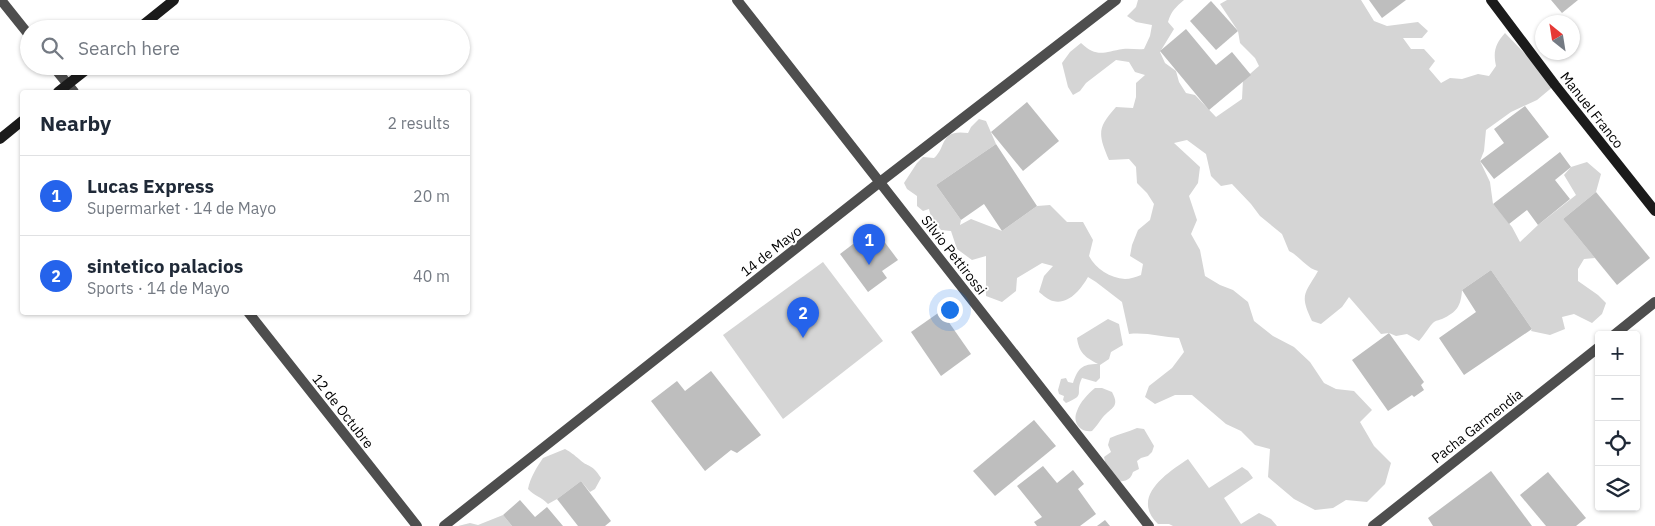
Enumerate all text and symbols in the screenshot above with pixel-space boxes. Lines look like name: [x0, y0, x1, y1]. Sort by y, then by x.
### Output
north arrow: [1535, 15, 1580, 60]
search box: [20, 20, 470, 75]
icon: search: [38, 34, 66, 62]
text: Search here: [78, 36, 180, 60]
street label: Manuel Franco: [1556, 68, 1628, 152]
text: Nearby: [40, 109, 111, 137]
text: 2 results: [387, 113, 450, 133]
text: Lucas Express: [87, 174, 214, 198]
text: 1: [51, 186, 61, 206]
text: 20 m: [413, 186, 450, 206]
text: Supermarket · 14 de Mayo: [87, 198, 276, 218]
street label: Silvio Pettirossi: [917, 212, 991, 298]
street label: 14 de Mayo: [737, 221, 805, 280]
pin: 1: [853, 224, 885, 265]
text: sintetico palacios: [87, 254, 243, 278]
text: 2: [51, 266, 61, 286]
text: 40 m: [413, 266, 450, 286]
text: Sports · 14 de Mayo: [87, 278, 230, 298]
pin: 2: [787, 297, 819, 338]
your location: [937, 297, 963, 323]
map controls: [1595, 331, 1640, 511]
button: +: [1595, 331, 1640, 376]
street label: 12 de Octubre: [308, 370, 378, 452]
button: −: [1595, 376, 1640, 421]
street label: Pacha Garmendia: [1428, 384, 1527, 467]
button: locate: [1595, 421, 1640, 466]
button: layers: [1595, 466, 1640, 511]

